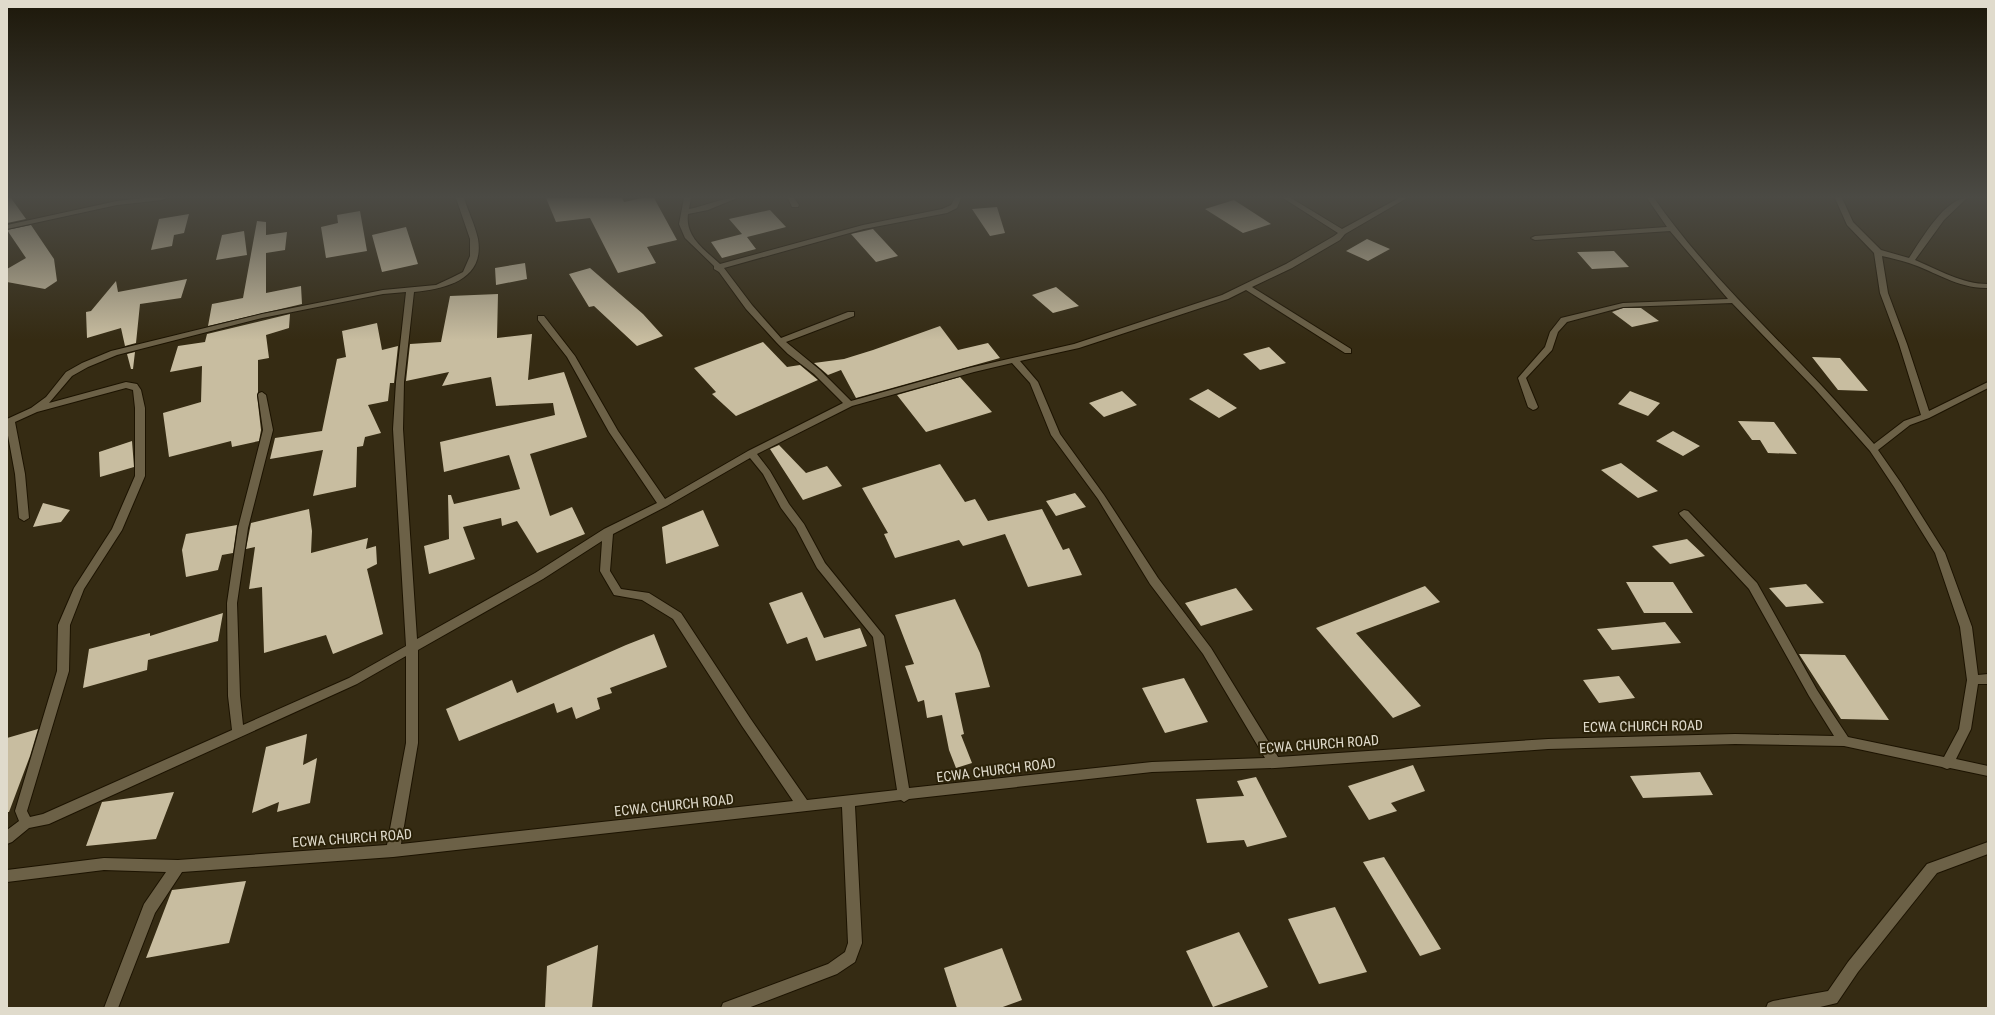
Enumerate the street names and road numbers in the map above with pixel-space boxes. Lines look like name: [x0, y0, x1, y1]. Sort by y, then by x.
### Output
street label: ECWA CHURCH ROAD: [1583, 717, 1703, 735]
street label: ECWA CHURCH ROAD: [1259, 732, 1379, 756]
street label: ECWA CHURCH ROAD: [935, 755, 1057, 785]
street label: ECWA CHURCH ROAD: [613, 791, 735, 819]
street label: ECWA CHURCH ROAD: [292, 826, 412, 850]

